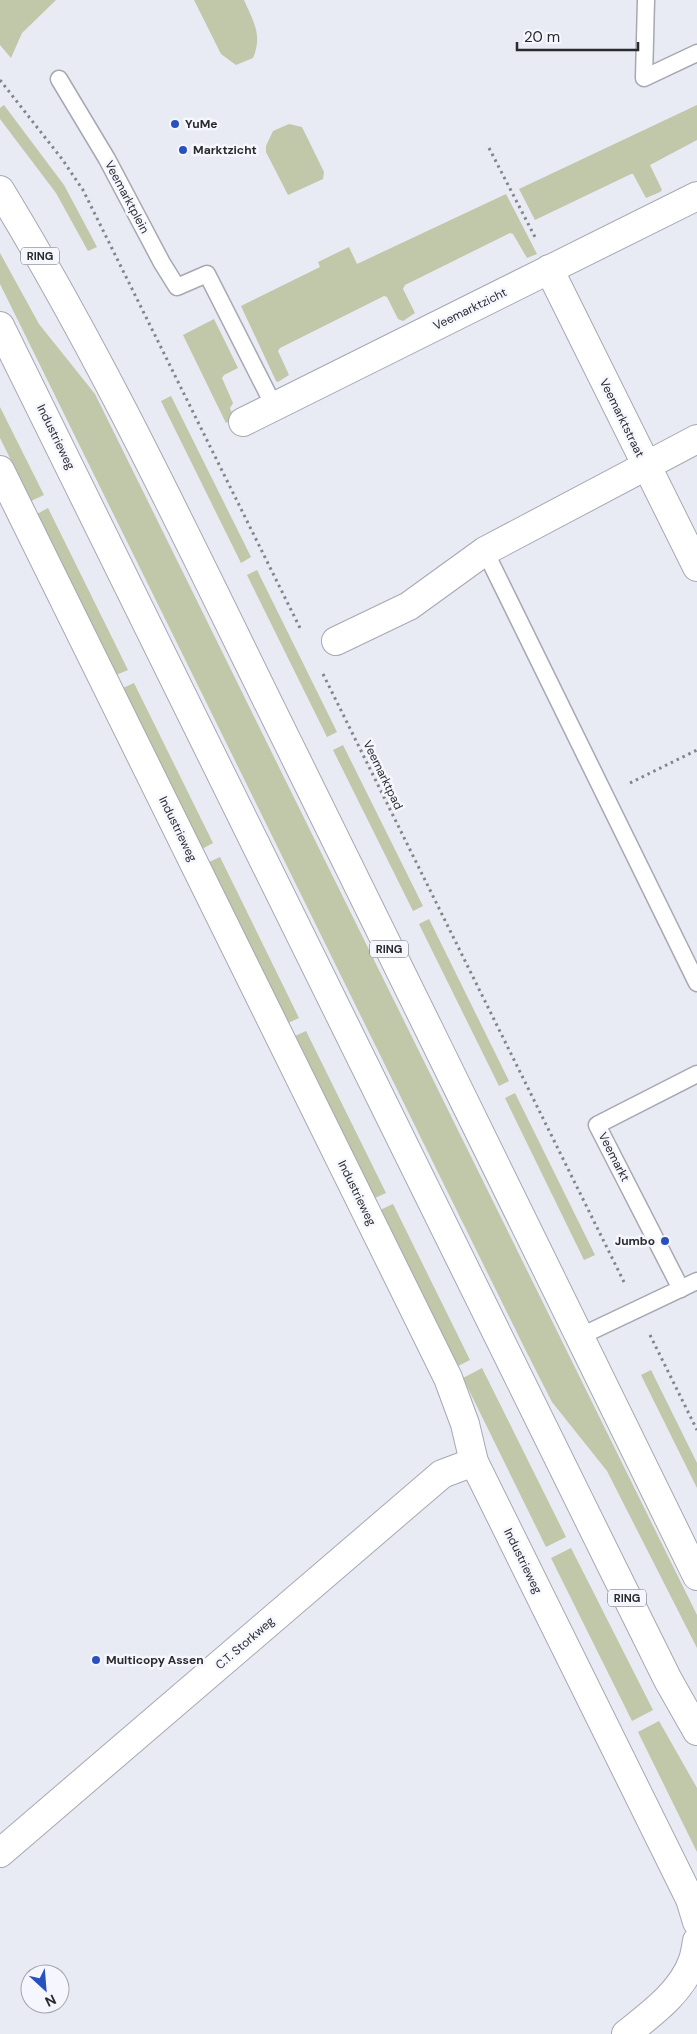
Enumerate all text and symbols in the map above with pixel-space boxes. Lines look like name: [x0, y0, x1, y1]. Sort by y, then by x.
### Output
scale bar: [517, 20, 638, 52]
text: 20 m: [524, 27, 560, 47]
place label: YuMe: [185, 116, 218, 132]
marker: YuMe: [169, 118, 181, 130]
place label: Marktzicht: [193, 142, 257, 158]
marker: Marktzicht: [177, 144, 189, 156]
street label: Veemarktplein: [101, 158, 153, 236]
road number: RING: [21, 248, 59, 264]
street label: Veemarktzicht: [430, 284, 510, 334]
street label: Veemarktstraat: [596, 376, 648, 460]
street label: Industrieweg: [33, 402, 79, 473]
street label: Veemarktpad: [359, 738, 407, 812]
street label: Industrieweg: [155, 794, 201, 865]
road number: RING: [370, 941, 408, 958]
street label: Veemarkt: [595, 1130, 633, 1185]
street label: Industrieweg: [334, 1158, 380, 1229]
place label: Jumbo: [615, 1233, 655, 1249]
marker: Jumbo: [659, 1235, 671, 1247]
street label: Industrieweg: [500, 1526, 546, 1597]
road number: RING: [608, 1590, 646, 1606]
street label: C.T. Storkweg: [212, 1613, 278, 1673]
place label: Multicopy Assen: [106, 1652, 204, 1668]
marker: Multicopy Assen: [90, 1654, 102, 1666]
north arrow: [20, 1964, 70, 2014]
text: N: [42, 1990, 59, 2011]

